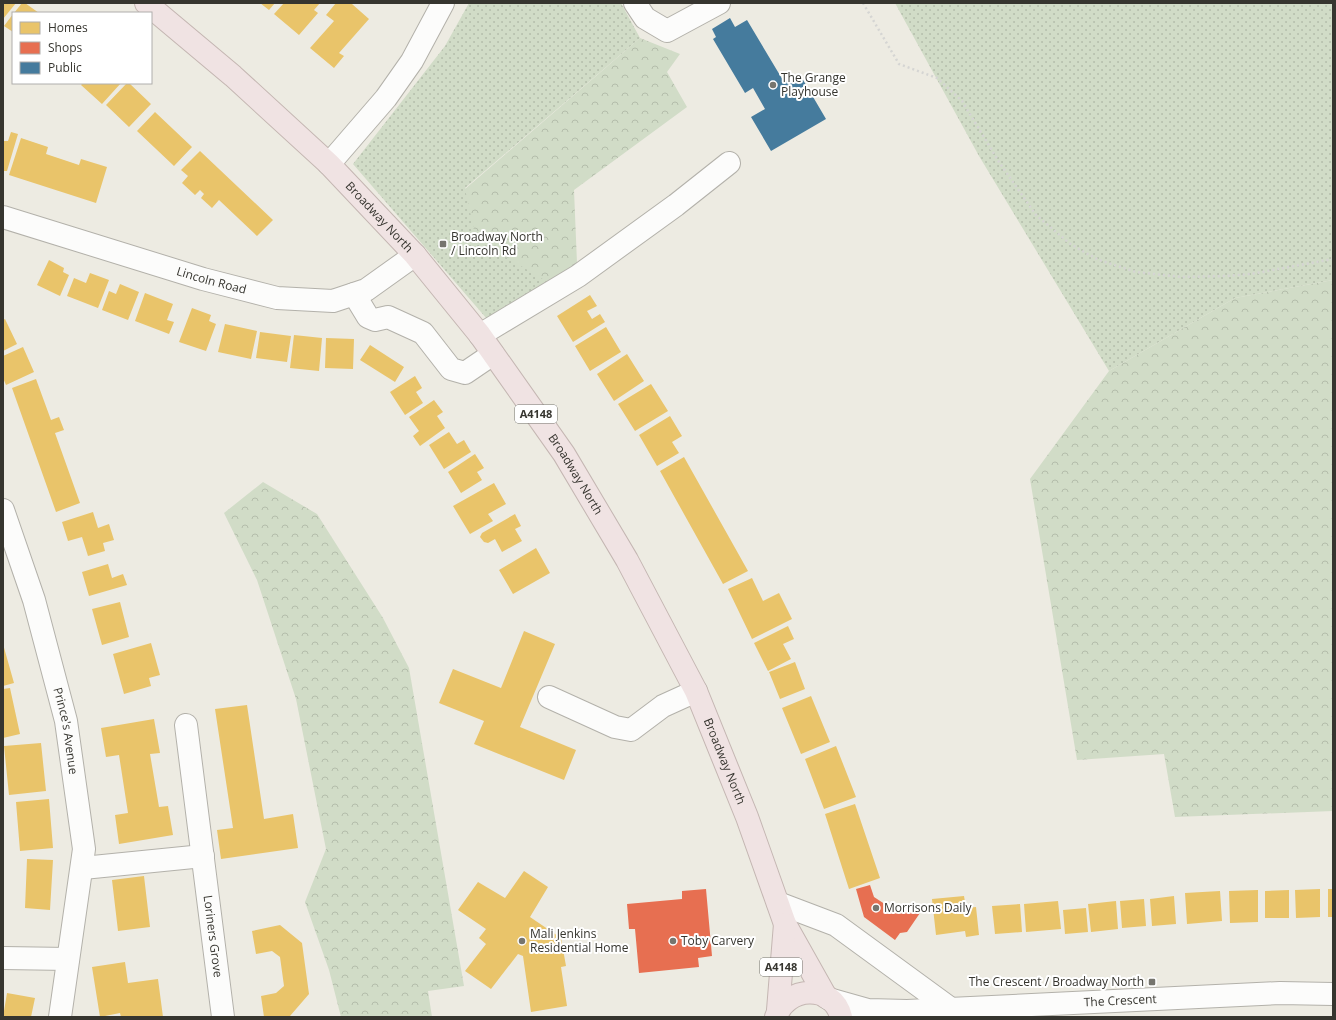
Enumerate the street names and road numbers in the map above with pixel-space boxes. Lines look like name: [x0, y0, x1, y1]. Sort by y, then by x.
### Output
street label: Broadway North: [342, 178, 417, 256]
street label: Lincoln Road: [175, 262, 248, 298]
road number: A4148: [515, 405, 557, 423]
street label: Broadway North: [544, 430, 607, 518]
street label: Prince's Avenue: [49, 685, 82, 776]
street label: Broadway North: [700, 715, 750, 807]
street label: Loriners Grove: [200, 894, 227, 979]
road number: A4148: [760, 958, 802, 976]
street label: The Crescent: [1083, 990, 1157, 1010]

